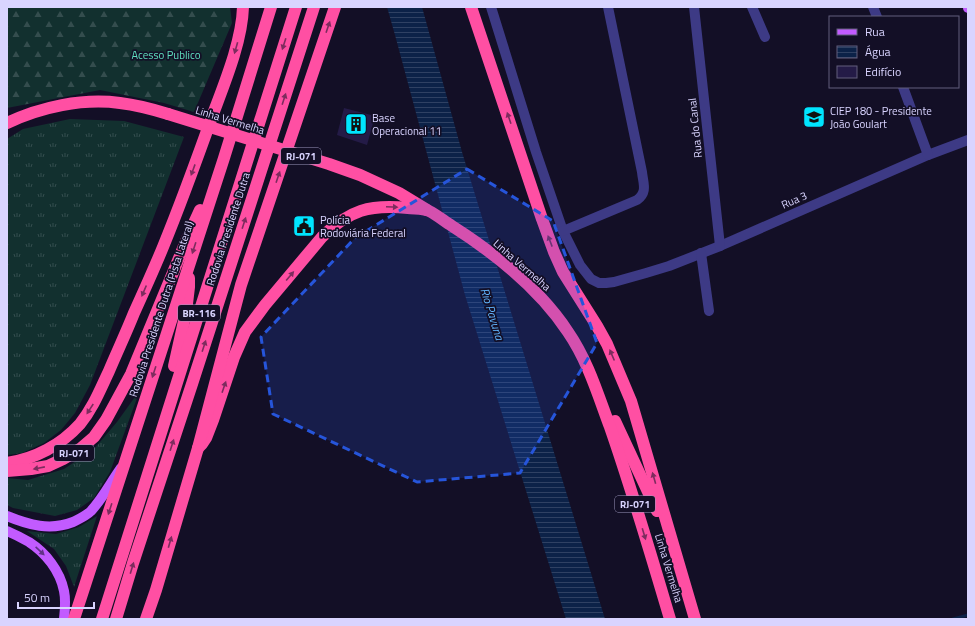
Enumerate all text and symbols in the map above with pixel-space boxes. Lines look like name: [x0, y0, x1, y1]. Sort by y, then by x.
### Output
legend: [829, 16, 959, 88]
one-way arrow: [326, 21, 332, 33]
text: Rua: [865, 22, 885, 41]
one-way arrow: [281, 39, 287, 51]
one-way arrow: [232, 41, 238, 54]
text: Água: [865, 42, 891, 61]
park label: Acesso Publico: [132, 47, 201, 63]
text: Edifício: [865, 62, 901, 81]
one-way arrow: [281, 93, 287, 105]
street label: Rua do Canal: [684, 97, 706, 159]
street label: Linha Vermelha: [193, 102, 267, 138]
place label: CIEP 180 - Presidente João Goulart: [830, 103, 932, 132]
school or university icon: CIEP 180 - Presidente João Goulart: [801, 104, 827, 130]
place label: Base Operacional 11: [372, 110, 442, 139]
building icon: Base Operacional 11: [343, 111, 369, 137]
one-way arrow: [506, 112, 512, 124]
road number: RJ-071: [281, 148, 321, 164]
one-way arrow: [189, 165, 195, 177]
street label: Rodovia Presidente Dutra: [202, 170, 254, 288]
one-way arrow: [275, 170, 281, 182]
street label: Rua 3: [779, 187, 809, 213]
one-way arrow: [386, 204, 399, 210]
place label: Polícia Rodoviária Federal: [320, 212, 406, 241]
public building icon: Polícia Rodoviária Federal: [291, 213, 317, 239]
one-way arrow: [241, 216, 247, 228]
street label: Rodovia Presidente Dutra (Pista Lateral): [125, 219, 197, 399]
street label: Linha Vermelha: [490, 235, 555, 295]
one-way arrow: [546, 235, 552, 247]
one-way arrow: [191, 243, 197, 255]
one-way arrow: [285, 270, 294, 281]
one-way arrow: [141, 285, 147, 296]
water label: Rio Pavuna: [476, 285, 510, 343]
road number: BR-116: [178, 305, 220, 321]
one-way arrow: [201, 340, 207, 352]
one-way arrow: [609, 350, 615, 361]
one-way arrow: [151, 366, 157, 378]
one-way arrow: [221, 381, 227, 393]
one-way arrow: [86, 404, 94, 414]
one-way arrow: [169, 438, 175, 450]
road number: RJ-071: [54, 445, 94, 461]
one-way arrow: [33, 465, 45, 471]
one-way arrow: [651, 472, 657, 484]
road number: RJ-071: [615, 496, 655, 512]
one-way arrow: [107, 503, 113, 515]
one-way arrow: [642, 528, 648, 540]
street label: Linha Vermelha: [651, 531, 687, 605]
one-way arrow: [167, 535, 173, 547]
one-way arrow: [35, 546, 45, 556]
one-way arrow: [129, 562, 135, 574]
scale bar: [18, 584, 94, 610]
text: 50 m: [24, 588, 50, 607]

